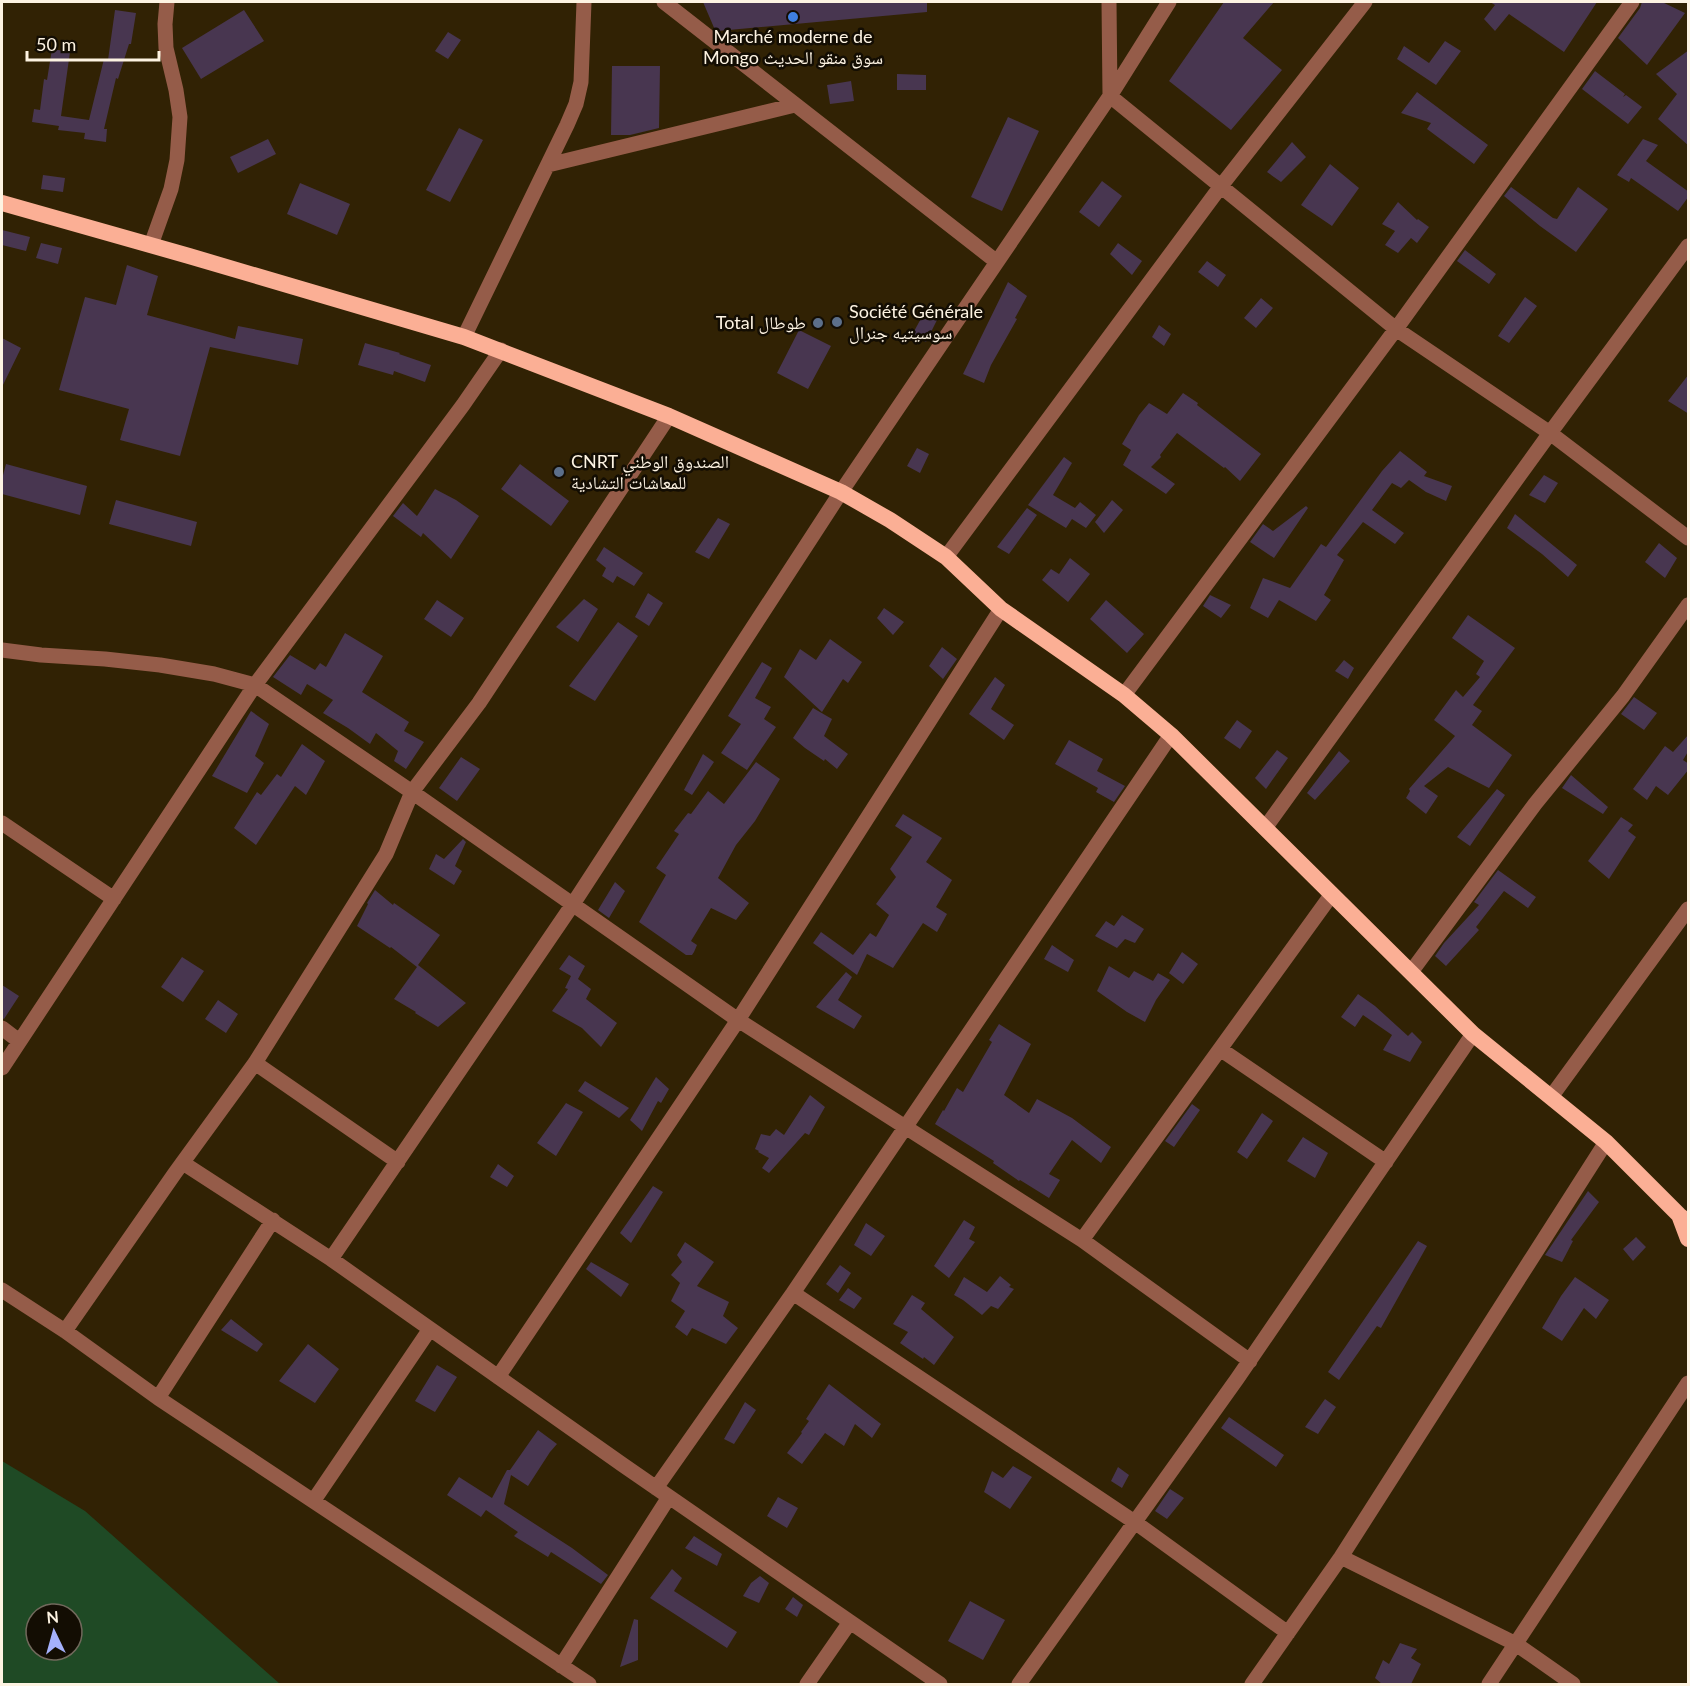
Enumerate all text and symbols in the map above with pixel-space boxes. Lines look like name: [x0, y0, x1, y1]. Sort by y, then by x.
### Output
marker: Marché moderne de Mongo سوق منقو الحديث: [786, 10, 800, 24]
scale bar: [27, 24, 159, 62]
place label: Marché moderne de Mongo سوق منقو الحديث: [703, 25, 883, 69]
text: 50 m: [36, 33, 76, 55]
place label: Société Générale سوسيتيه جنرال: [849, 300, 983, 344]
place label: Total طوطال: [716, 311, 806, 334]
marker: Société Générale سوسيتيه جنرال: [830, 315, 844, 329]
marker: Total طوطال: [811, 316, 825, 330]
place label: CNRT الصندوق الوطني للمعاشات التشادية: [571, 450, 729, 493]
marker: CNRT الصندوق الوطني للمعاشات التشادية: [552, 465, 566, 479]
north arrow: [24, 1602, 84, 1662]
text: N: [46, 1607, 60, 1627]

